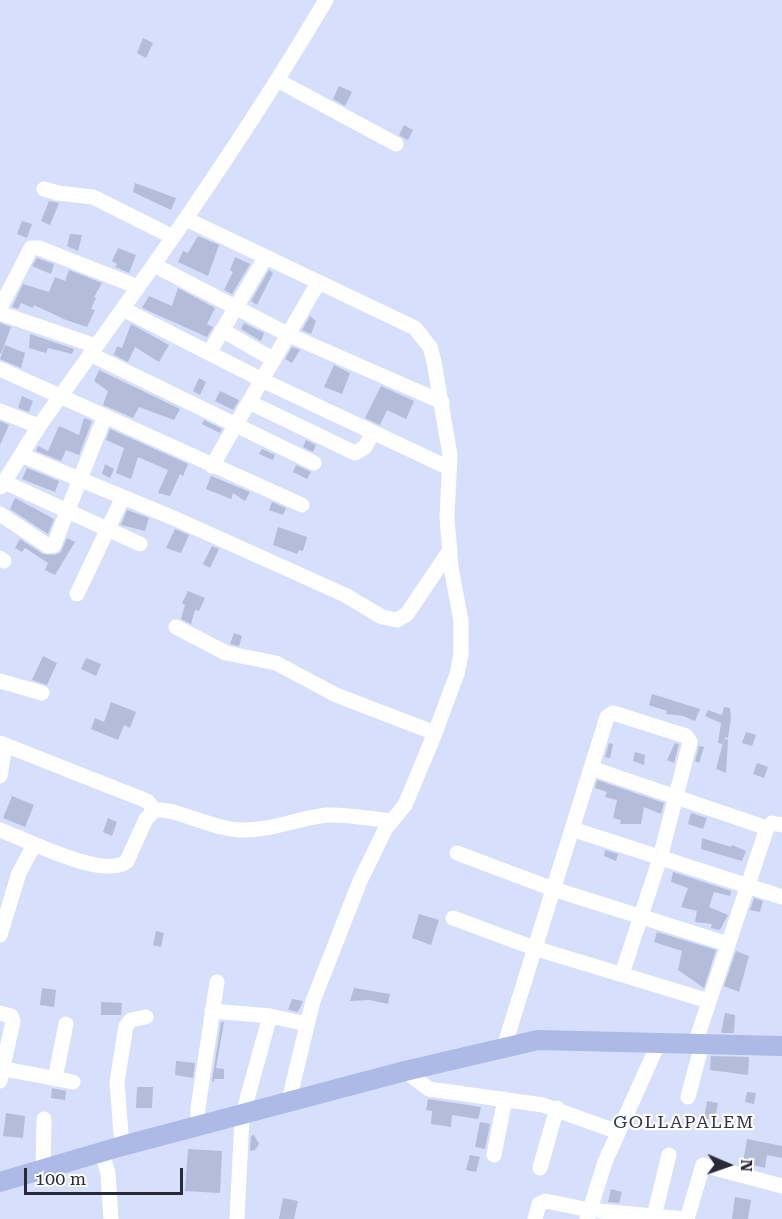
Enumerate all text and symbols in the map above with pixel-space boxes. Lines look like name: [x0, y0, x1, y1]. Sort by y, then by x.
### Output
district label: GOLLAPALEM: [613, 1112, 755, 1134]
north arrow: [698, 1135, 758, 1195]
scale bar: [27, 1156, 186, 1194]
text: N: [737, 1159, 756, 1172]
text: 100 m: [35, 1168, 86, 1189]

